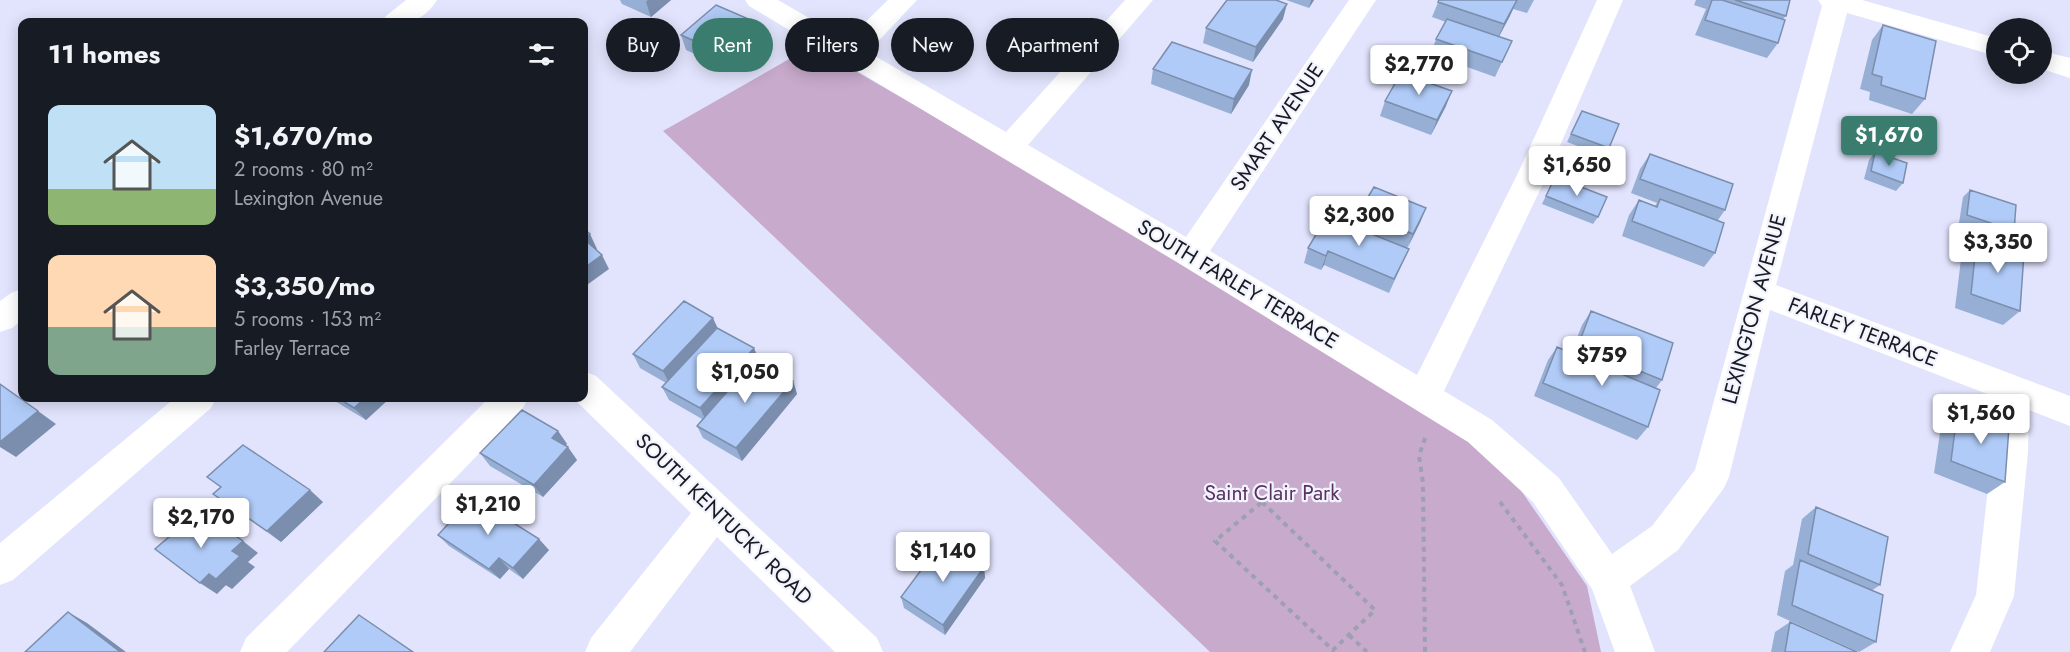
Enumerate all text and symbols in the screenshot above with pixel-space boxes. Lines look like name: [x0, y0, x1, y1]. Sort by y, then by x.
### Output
chip: Buy: [606, 18, 680, 72]
chip: Rent: [692, 18, 773, 72]
chip: Filters: [785, 18, 879, 72]
chip: New: [891, 18, 974, 72]
chip: Apartment: [986, 18, 1119, 72]
map controls: [1986, 18, 2052, 84]
button: locate: [1986, 18, 2052, 84]
text: 11 homes: [48, 35, 160, 73]
icon: filters: [525, 38, 558, 71]
pin: $2,770: [1370, 45, 1468, 96]
text: $2,770: [1384, 50, 1454, 79]
street label: SMART AVENUE: [1223, 57, 1331, 197]
pin: $1,670: [1840, 116, 1938, 167]
text: $1,670/mo: [234, 117, 373, 155]
text: $1,670: [1855, 121, 1923, 150]
icon: home: [96, 129, 168, 201]
pin: $1,650: [1528, 146, 1626, 197]
text: $1,650: [1543, 151, 1611, 180]
text: 2 rooms · 80 m²: [234, 155, 373, 184]
text: Lexington Avenue: [234, 184, 383, 213]
pin: $2,300: [1310, 196, 1408, 247]
text: $2,300: [1324, 201, 1394, 230]
street label: LEXINGTON AVENUE: [1714, 211, 1794, 407]
street label: SOUTH FARLEY TERRACE: [1132, 212, 1344, 356]
pin: $3,350: [1949, 223, 2047, 274]
text: $3,350: [1963, 228, 2033, 257]
text: $3,350/mo: [234, 267, 375, 305]
icon: home: [96, 279, 168, 351]
street label: FARLEY TERRACE: [1784, 290, 1942, 374]
text: 5 rooms · 153 m²: [234, 305, 381, 334]
text: Farley Terrace: [234, 334, 350, 363]
pin: $759: [1566, 336, 1638, 387]
text: $759: [1577, 341, 1627, 370]
pin: $1,050: [696, 353, 794, 404]
text: $1,050: [711, 358, 779, 387]
pin: $1,560: [1932, 394, 2030, 445]
text: $1,560: [1947, 399, 2015, 428]
street label: SOUTH KENTUCKY ROAD: [629, 426, 819, 612]
park label: Saint Clair Park: [1204, 478, 1340, 508]
pin: $1,210: [439, 485, 537, 536]
text: $1,210: [455, 490, 521, 519]
pin: $2,170: [152, 498, 250, 549]
text: $2,170: [167, 503, 235, 532]
pin: $1,140: [894, 532, 992, 583]
text: $1,140: [910, 537, 976, 566]

